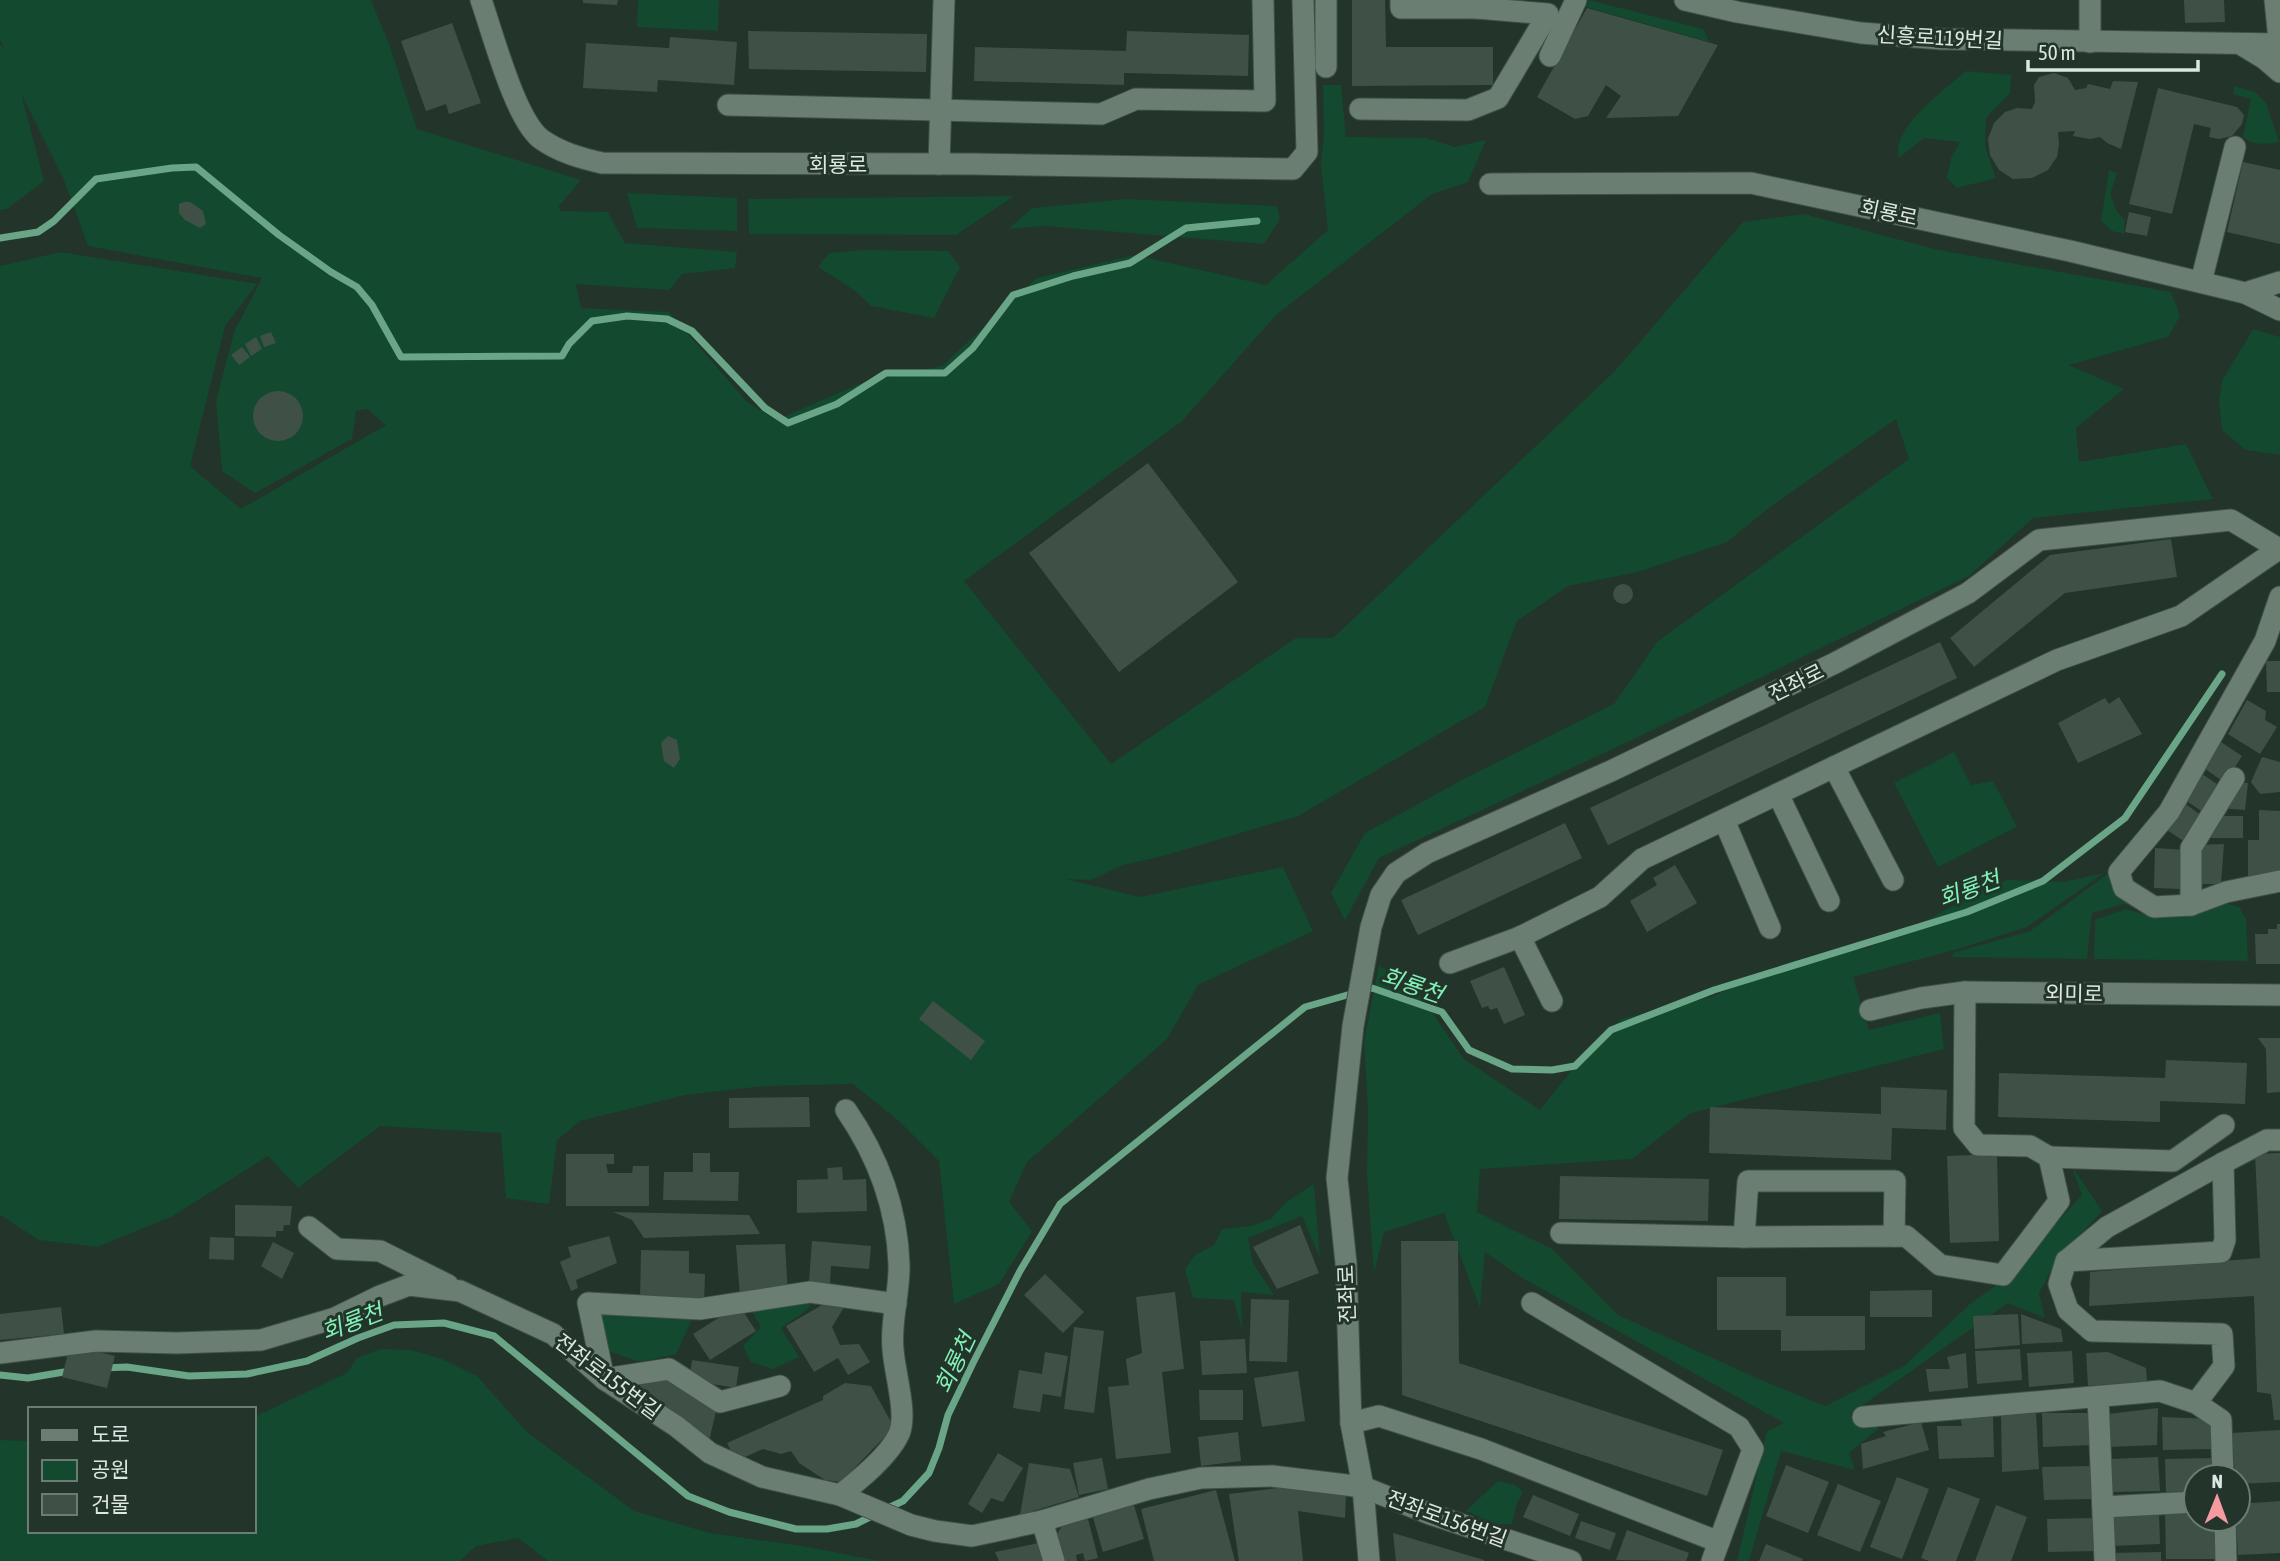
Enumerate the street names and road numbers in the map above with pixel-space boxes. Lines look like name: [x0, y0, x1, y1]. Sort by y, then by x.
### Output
street label: 신흥로119번길: [1876, 22, 2004, 52]
street label: 회룡로: [809, 152, 867, 176]
street label: 회룡로: [1858, 194, 1920, 230]
street label: 전좌로: [1765, 659, 1827, 705]
street label: 외미로: [2045, 980, 2103, 1006]
street label: 전좌로: [1333, 1265, 1359, 1323]
street label: 전좌로155번길: [550, 1328, 666, 1424]
street label: 전좌로156번길: [1384, 1485, 1510, 1551]

